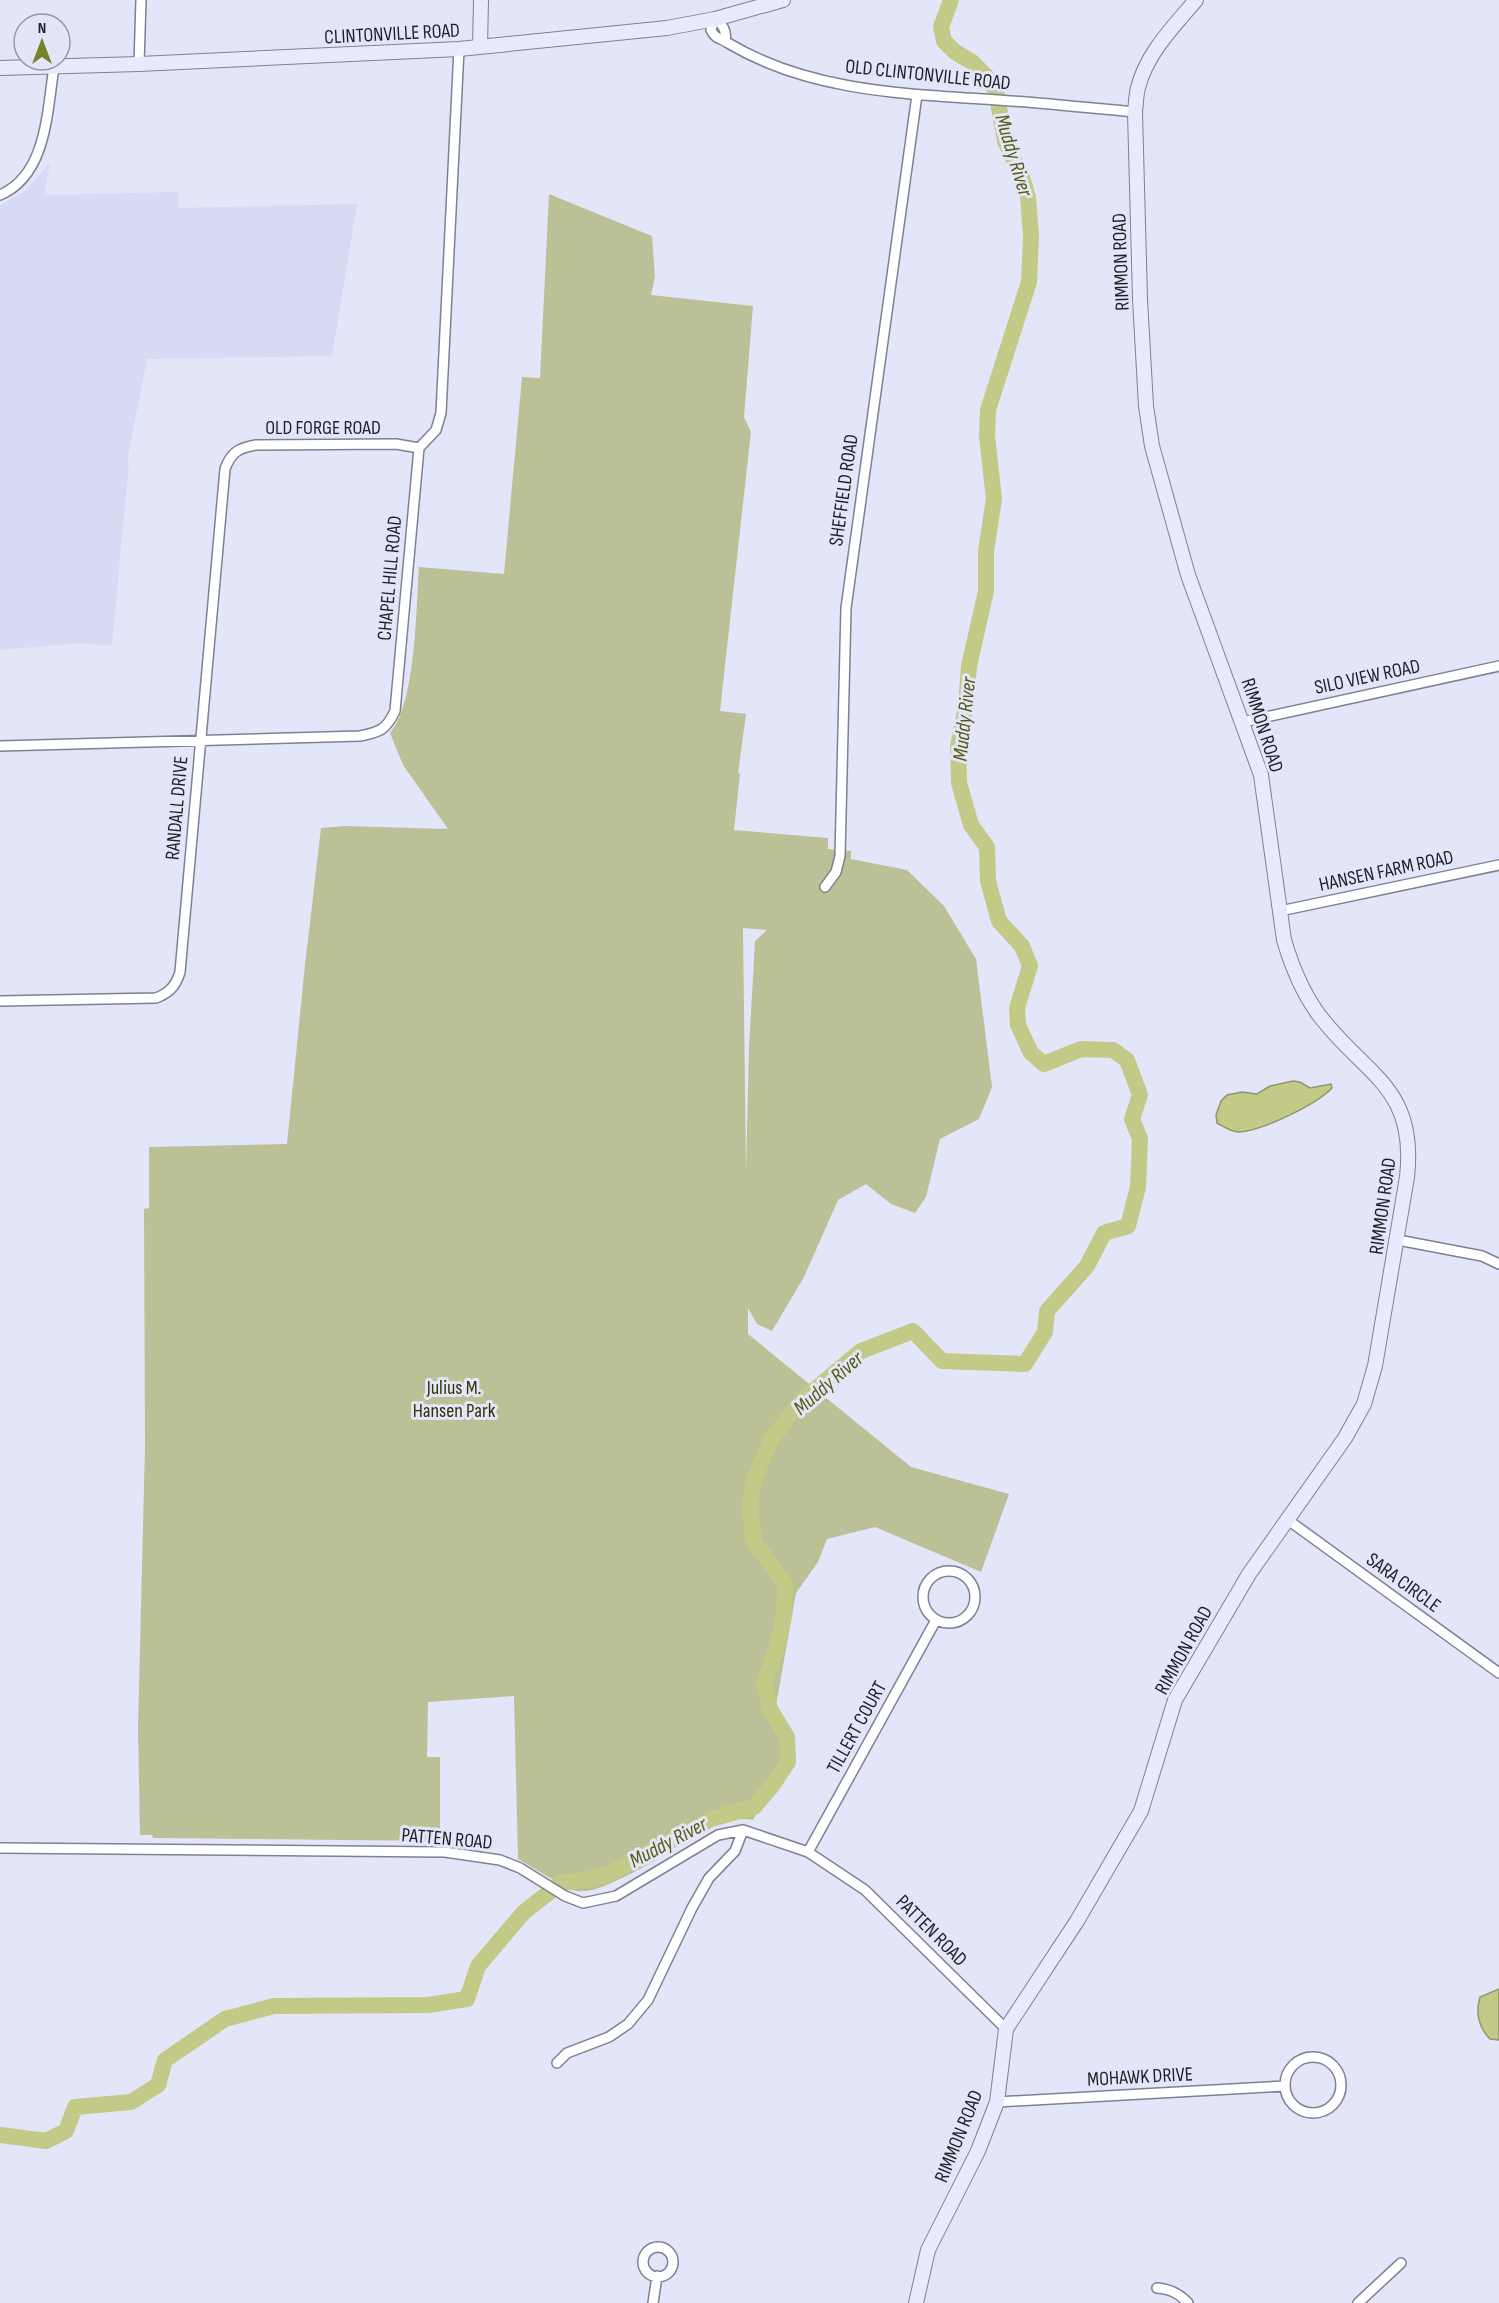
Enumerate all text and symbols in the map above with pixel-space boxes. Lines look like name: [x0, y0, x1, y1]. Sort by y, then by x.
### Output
north arrow: [12, 12, 72, 72]
street label: CLINTONVILLE ROAD: [324, 18, 460, 50]
text: N: [38, 19, 46, 38]
street label: OLD CLINTONVILLE ROAD: [844, 54, 1012, 96]
water label: Muddy River: [989, 111, 1038, 200]
street label: RIMMON ROAD: [1107, 213, 1135, 311]
street label: OLD FORGE ROAD: [265, 416, 381, 440]
street label: SHEFFIELD ROAD: [824, 433, 864, 548]
street label: CHAPEL HILL ROAD: [373, 515, 407, 641]
street label: SILO VIEW ROAD: [1312, 654, 1422, 700]
water label: Muddy River: [948, 675, 981, 762]
street label: RIMMON ROAD: [1236, 675, 1289, 775]
street label: RANDALL DRIVE: [160, 755, 193, 861]
street label: HANSEN FARM ROAD: [1317, 845, 1456, 897]
street label: RIMMON ROAD: [1364, 1156, 1402, 1256]
water label: Muddy River: [788, 1346, 869, 1420]
park label: Julius M. Hansen Park: [413, 1376, 496, 1423]
street label: SARA CIRCLE: [1362, 1548, 1445, 1618]
street label: RIMMON ROAD: [1150, 1602, 1218, 1699]
street label: TILLERT COURT: [822, 1677, 892, 1778]
water label: Muddy River: [625, 1811, 712, 1873]
street label: PATTEN ROAD: [401, 1823, 493, 1855]
street label: PATTEN ROAD: [891, 1890, 972, 1971]
street label: MOHAWK DRIVE: [1087, 2062, 1193, 2092]
street label: RIMMON ROAD: [930, 2087, 988, 2186]

